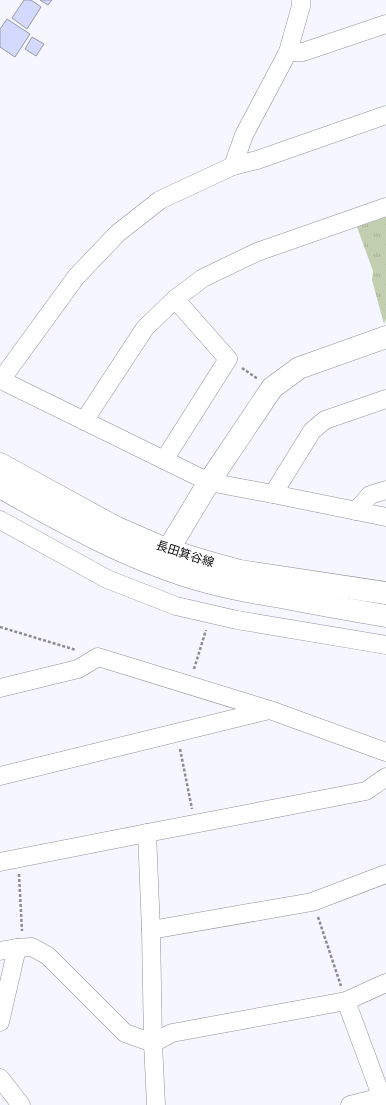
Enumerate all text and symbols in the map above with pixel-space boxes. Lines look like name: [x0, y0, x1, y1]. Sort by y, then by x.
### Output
street label: 長田箕谷線: [154, 538, 216, 570]

